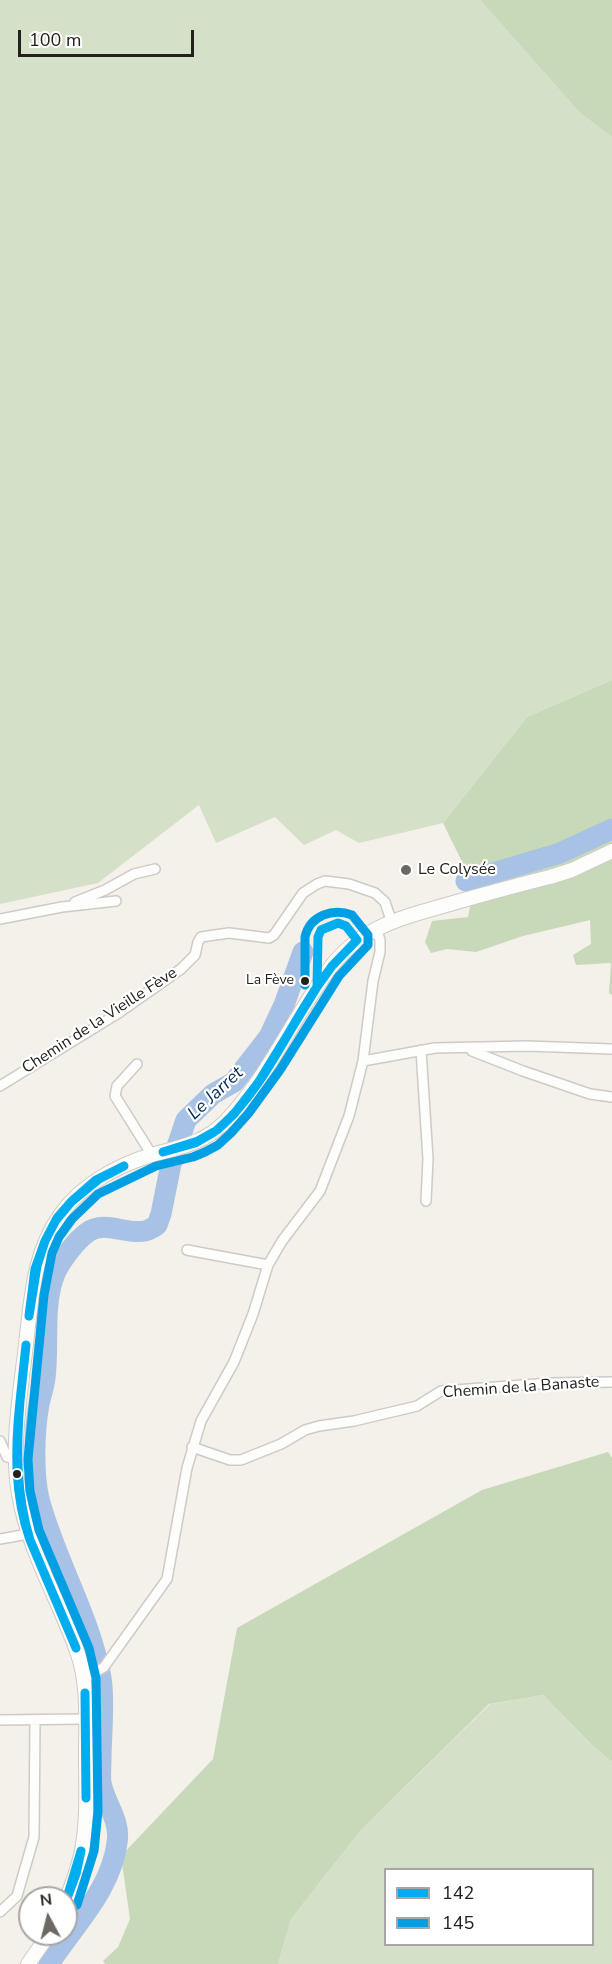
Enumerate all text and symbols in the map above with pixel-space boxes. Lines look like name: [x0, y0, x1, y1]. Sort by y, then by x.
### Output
scale bar: [21, 18, 196, 56]
text: 100 m: [29, 28, 81, 52]
place label: Le Colysée: [418, 860, 496, 880]
marker: Le Colysée: [399, 863, 413, 877]
street label: Chemin de la Vieille Fève: [19, 964, 181, 1078]
place label: La Fève: [246, 973, 294, 989]
marker: La Fève: [299, 975, 311, 987]
water label: Le Jarret: [184, 1063, 248, 1125]
street label: Chemin de la Banaste: [442, 1373, 600, 1403]
unlabelled marker: [11, 1468, 23, 1480]
legend: [384, 1868, 594, 1946]
text: 142: [442, 1881, 474, 1905]
north arrow: [18, 1886, 78, 1946]
text: N: [39, 1888, 53, 1912]
text: 145: [442, 1911, 474, 1935]

